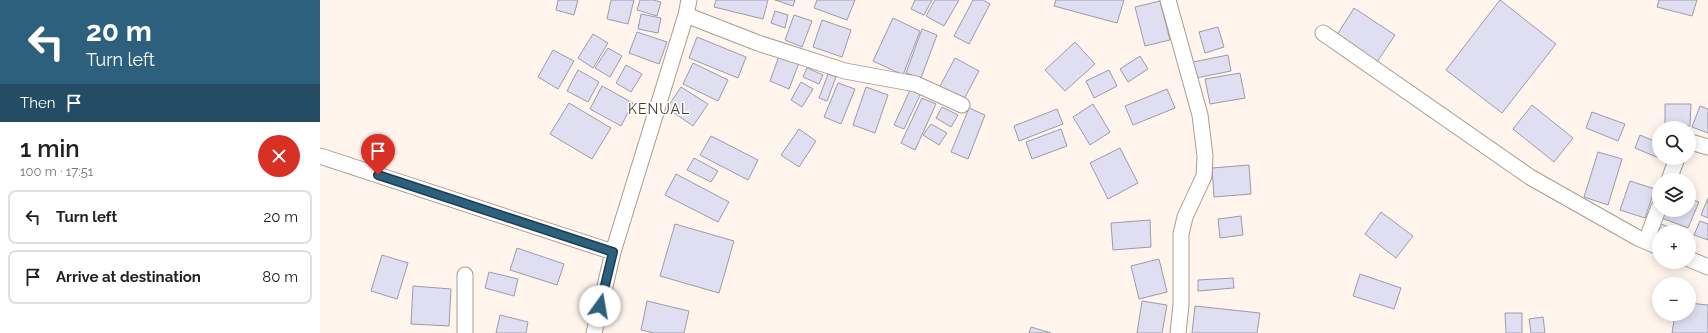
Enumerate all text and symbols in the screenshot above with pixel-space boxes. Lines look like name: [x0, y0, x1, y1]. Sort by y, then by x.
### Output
text: 20 m: [86, 15, 152, 48]
icon: left: [20, 16, 72, 68]
text: Turn left: [86, 49, 155, 70]
icon: arrive: [63, 92, 85, 114]
text: Then: [20, 94, 55, 112]
district label: KENUAL: [628, 101, 690, 117]
map controls: [1652, 121, 1696, 321]
button: search: [1652, 121, 1696, 165]
text: 1 min: [20, 134, 80, 163]
pin: [361, 134, 395, 175]
button: close: [258, 135, 300, 177]
icon: arrive: [367, 140, 389, 162]
text: 100 m · 17:51: [20, 164, 93, 179]
button: layers: [1652, 173, 1696, 217]
icon: left: [22, 206, 44, 228]
text: Turn left: [56, 208, 117, 226]
text: 20 m: [263, 208, 298, 226]
button: +: [1652, 225, 1696, 269]
icon: arrive: [22, 266, 44, 288]
text: Arrive at destination: [56, 268, 201, 286]
text: 80 m: [262, 268, 298, 286]
button: −: [1652, 277, 1696, 321]
position arrow: [579, 285, 621, 327]

